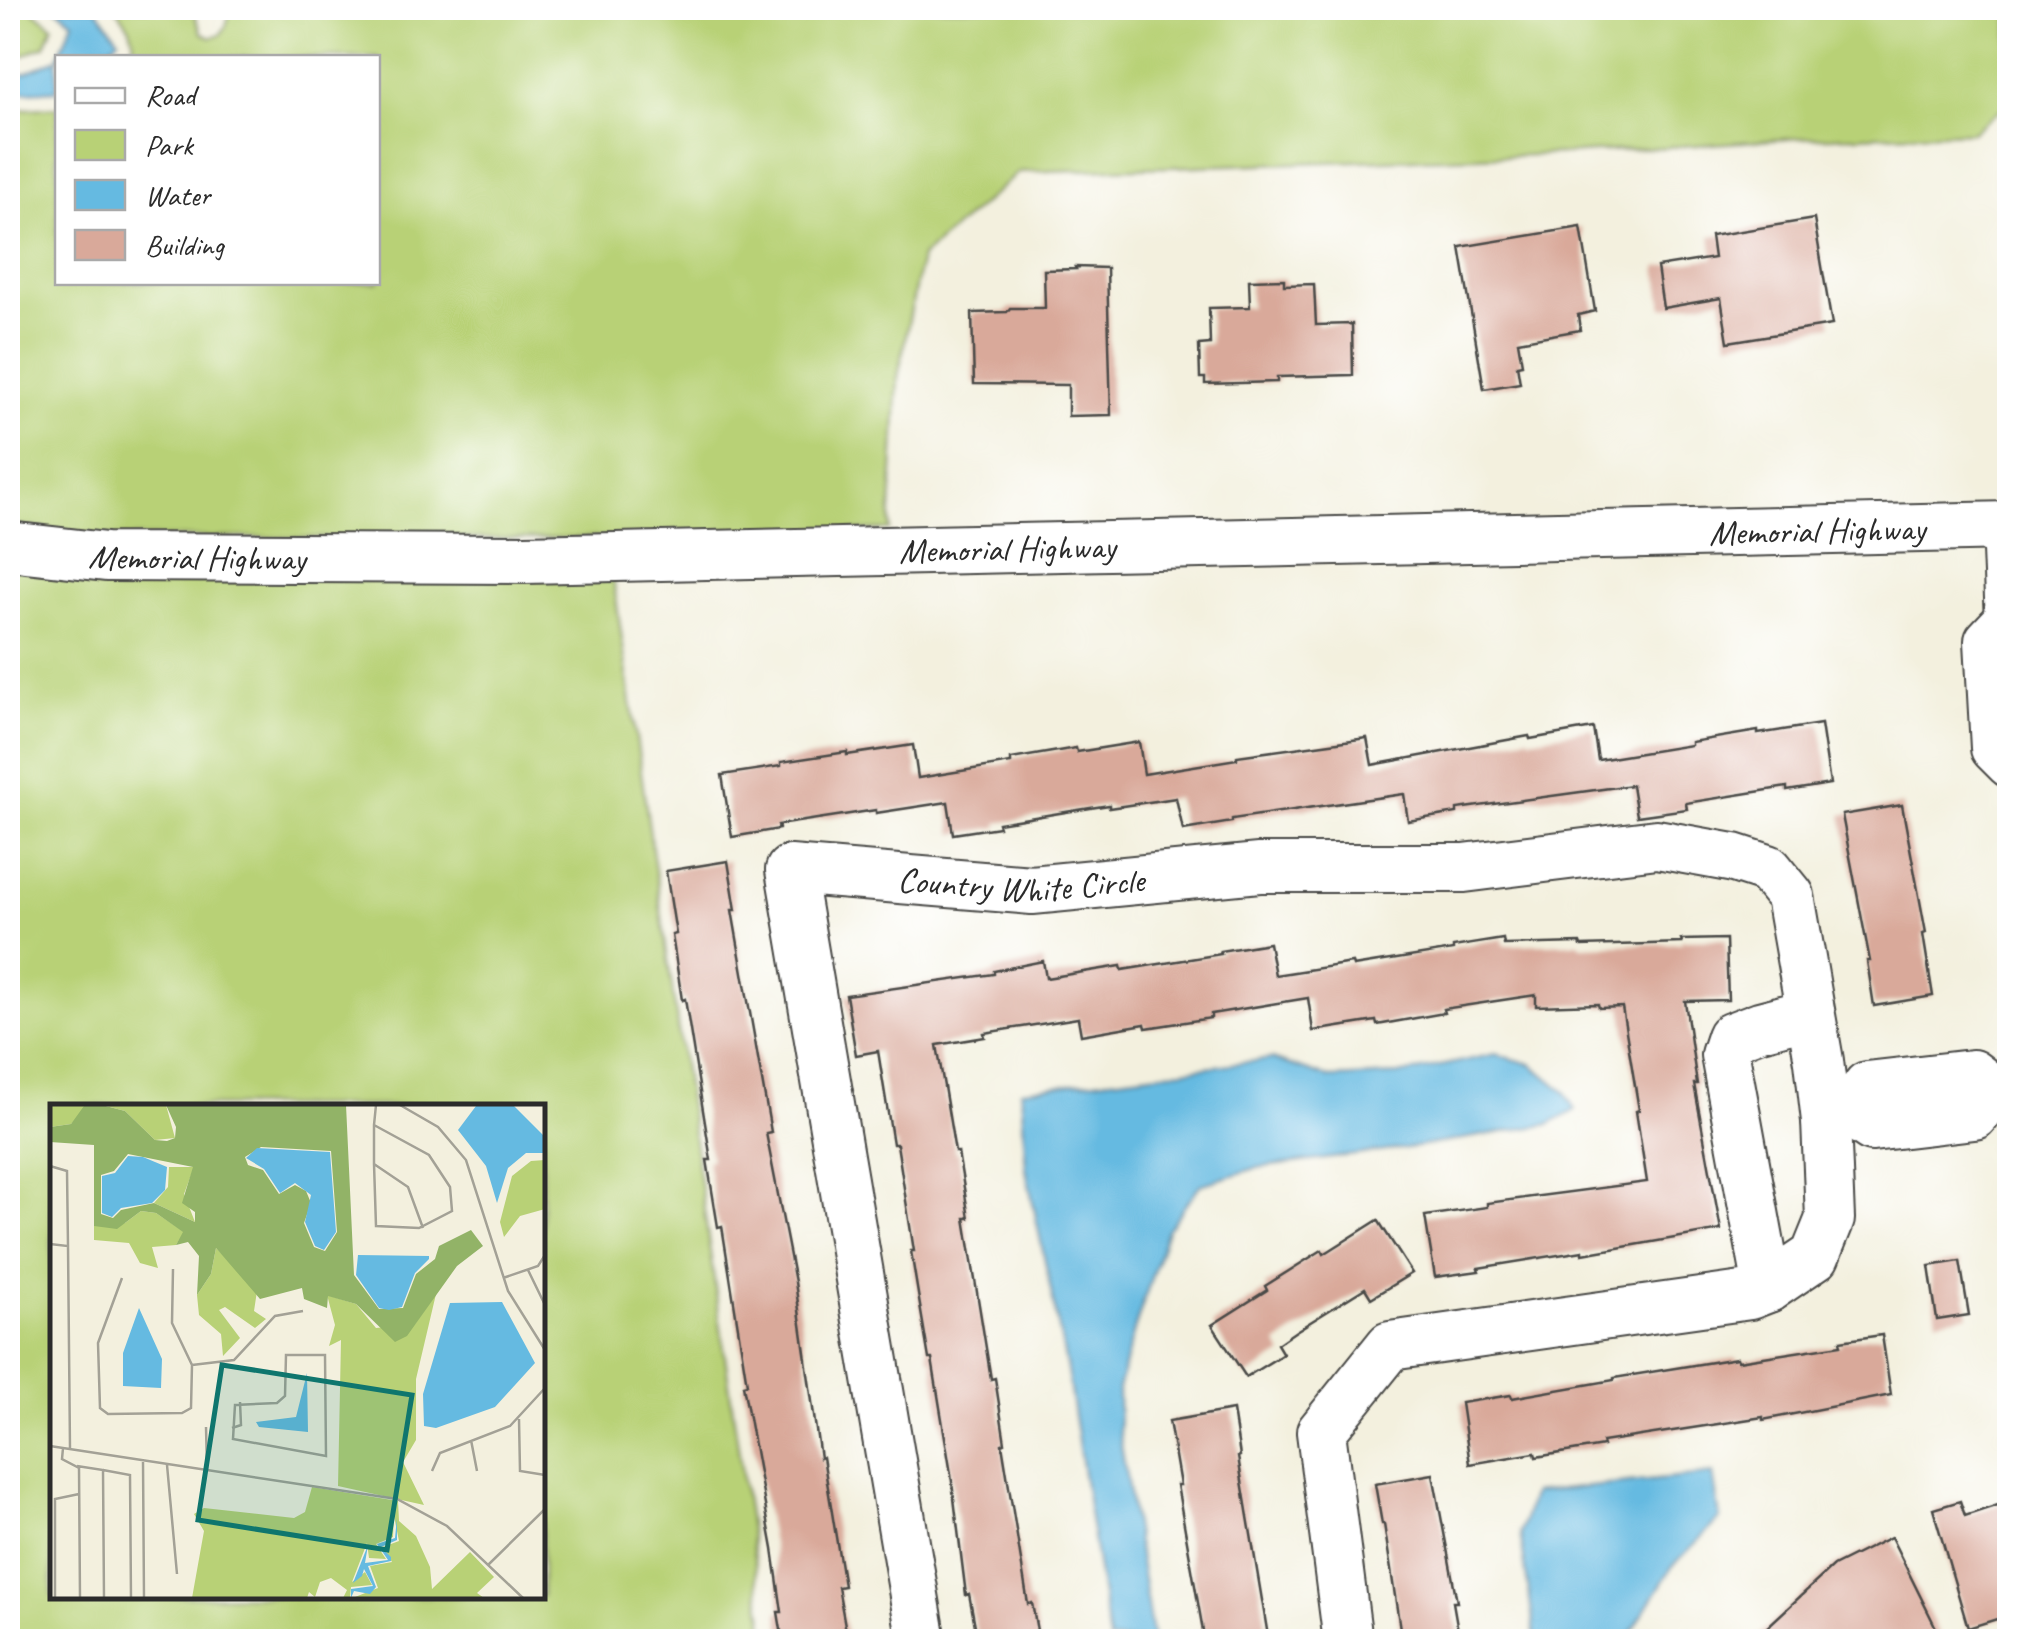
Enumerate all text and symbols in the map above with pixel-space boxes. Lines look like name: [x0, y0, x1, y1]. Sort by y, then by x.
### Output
legend: [55, 55, 380, 285]
text: Road: [145, 76, 199, 114]
text: Park: [145, 126, 195, 164]
text: Water: [145, 176, 212, 214]
text: Building: [145, 226, 225, 264]
street label: Memorial Highway: [1708, 506, 1929, 556]
street label: Memorial Highway: [899, 524, 1119, 574]
street label: Memorial Highway: [87, 533, 309, 581]
street label: Country White Circle: [896, 857, 1149, 914]
inset map: [50, 1104, 545, 1599]

